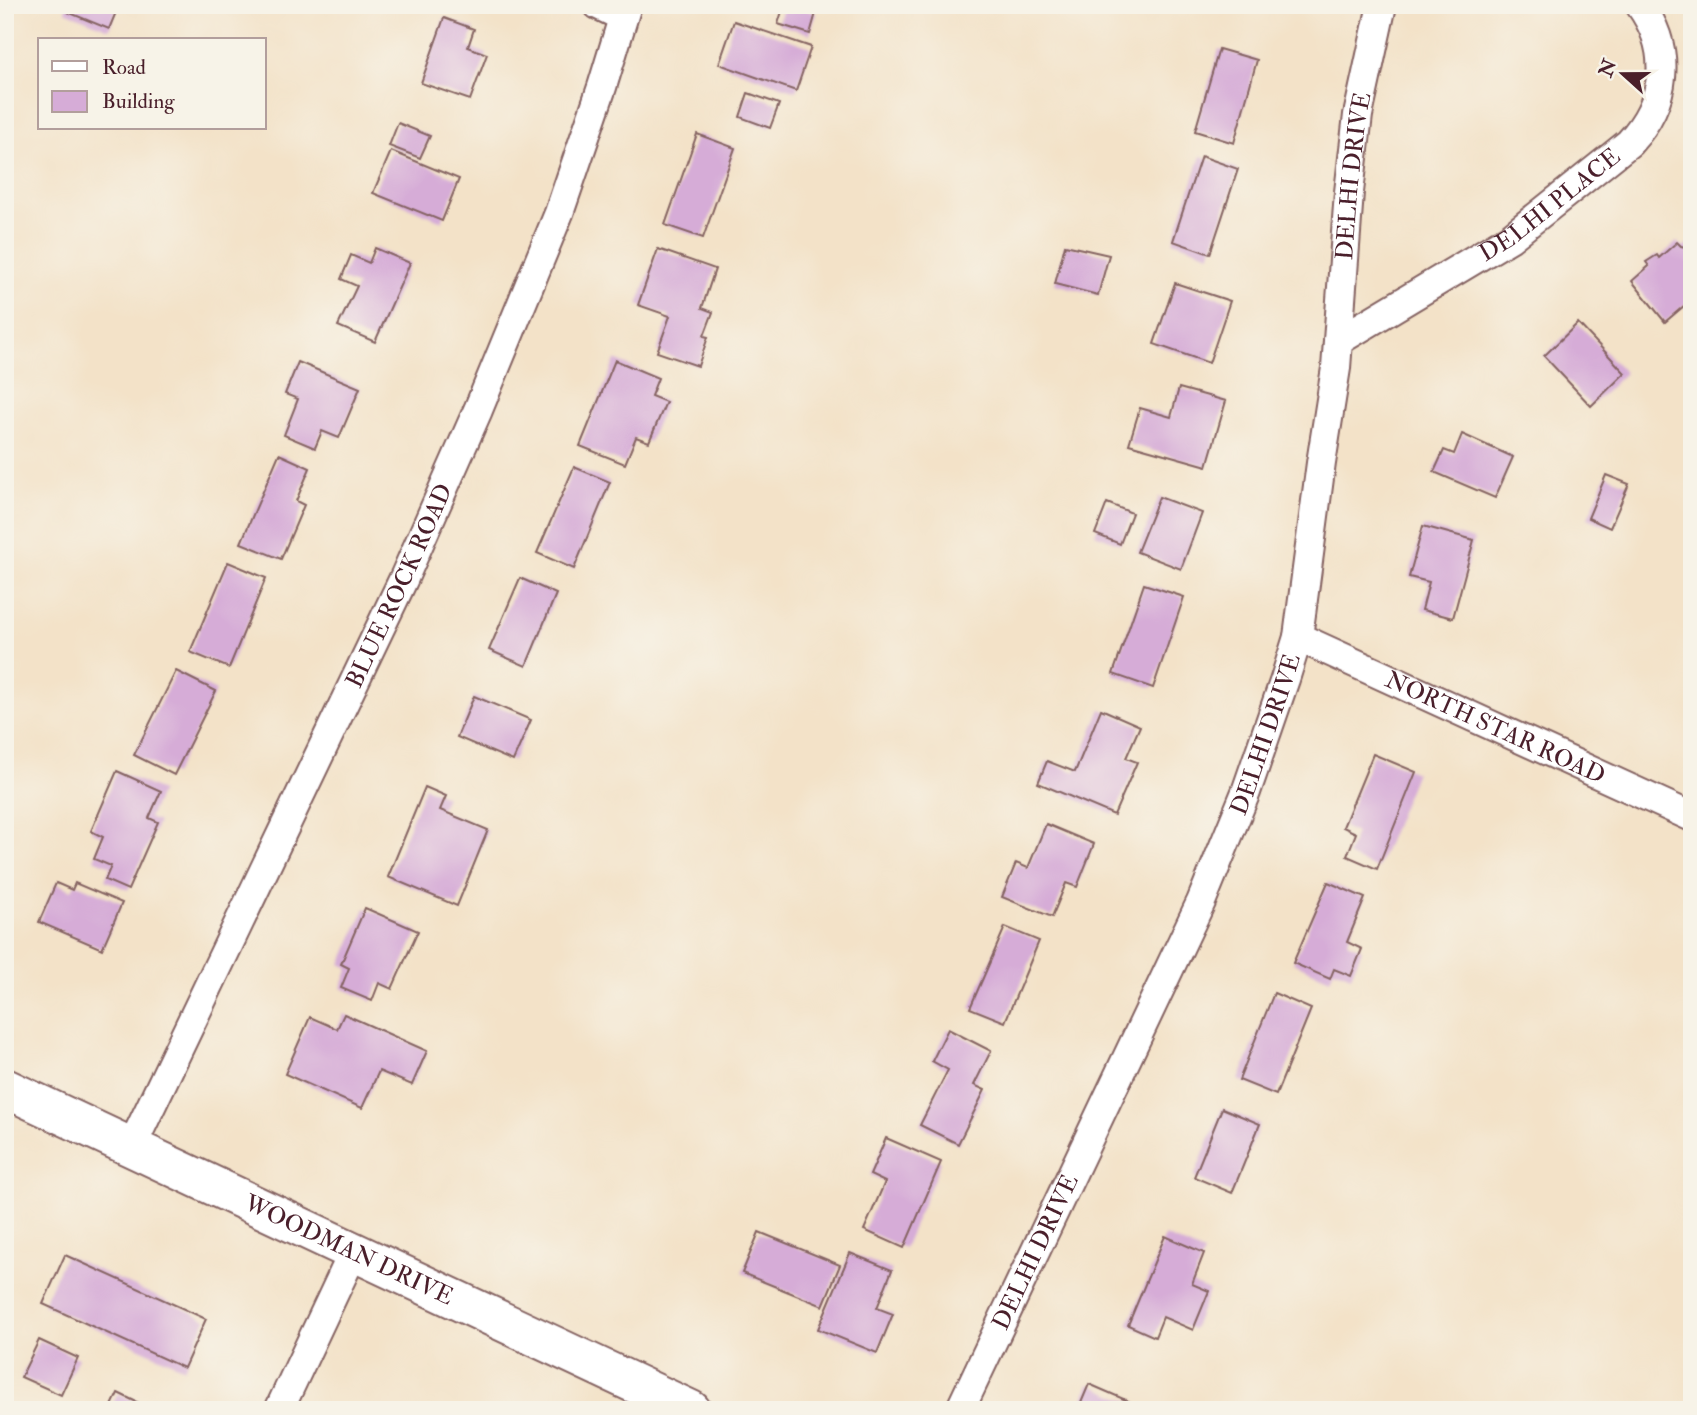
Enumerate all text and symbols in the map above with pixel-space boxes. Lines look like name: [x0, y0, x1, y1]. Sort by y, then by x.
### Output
legend: [38, 38, 266, 130]
north arrow: [1588, 38, 1658, 108]
text: Road: [102, 54, 147, 81]
text: N: [1593, 55, 1623, 81]
text: Building: [102, 88, 175, 115]
street label: DELHI DRIVE: [1329, 89, 1378, 261]
street label: DELHI PLACE: [1473, 141, 1626, 269]
street label: BLUE ROCK ROAD: [338, 479, 459, 693]
street label: DELHI DRIVE: [1223, 650, 1307, 820]
street label: NORTH STAR ROAD: [1380, 664, 1610, 791]
street label: DELHI DRIVE: [985, 1169, 1085, 1335]
street label: WOODMAN DRIVE: [239, 1187, 459, 1312]

